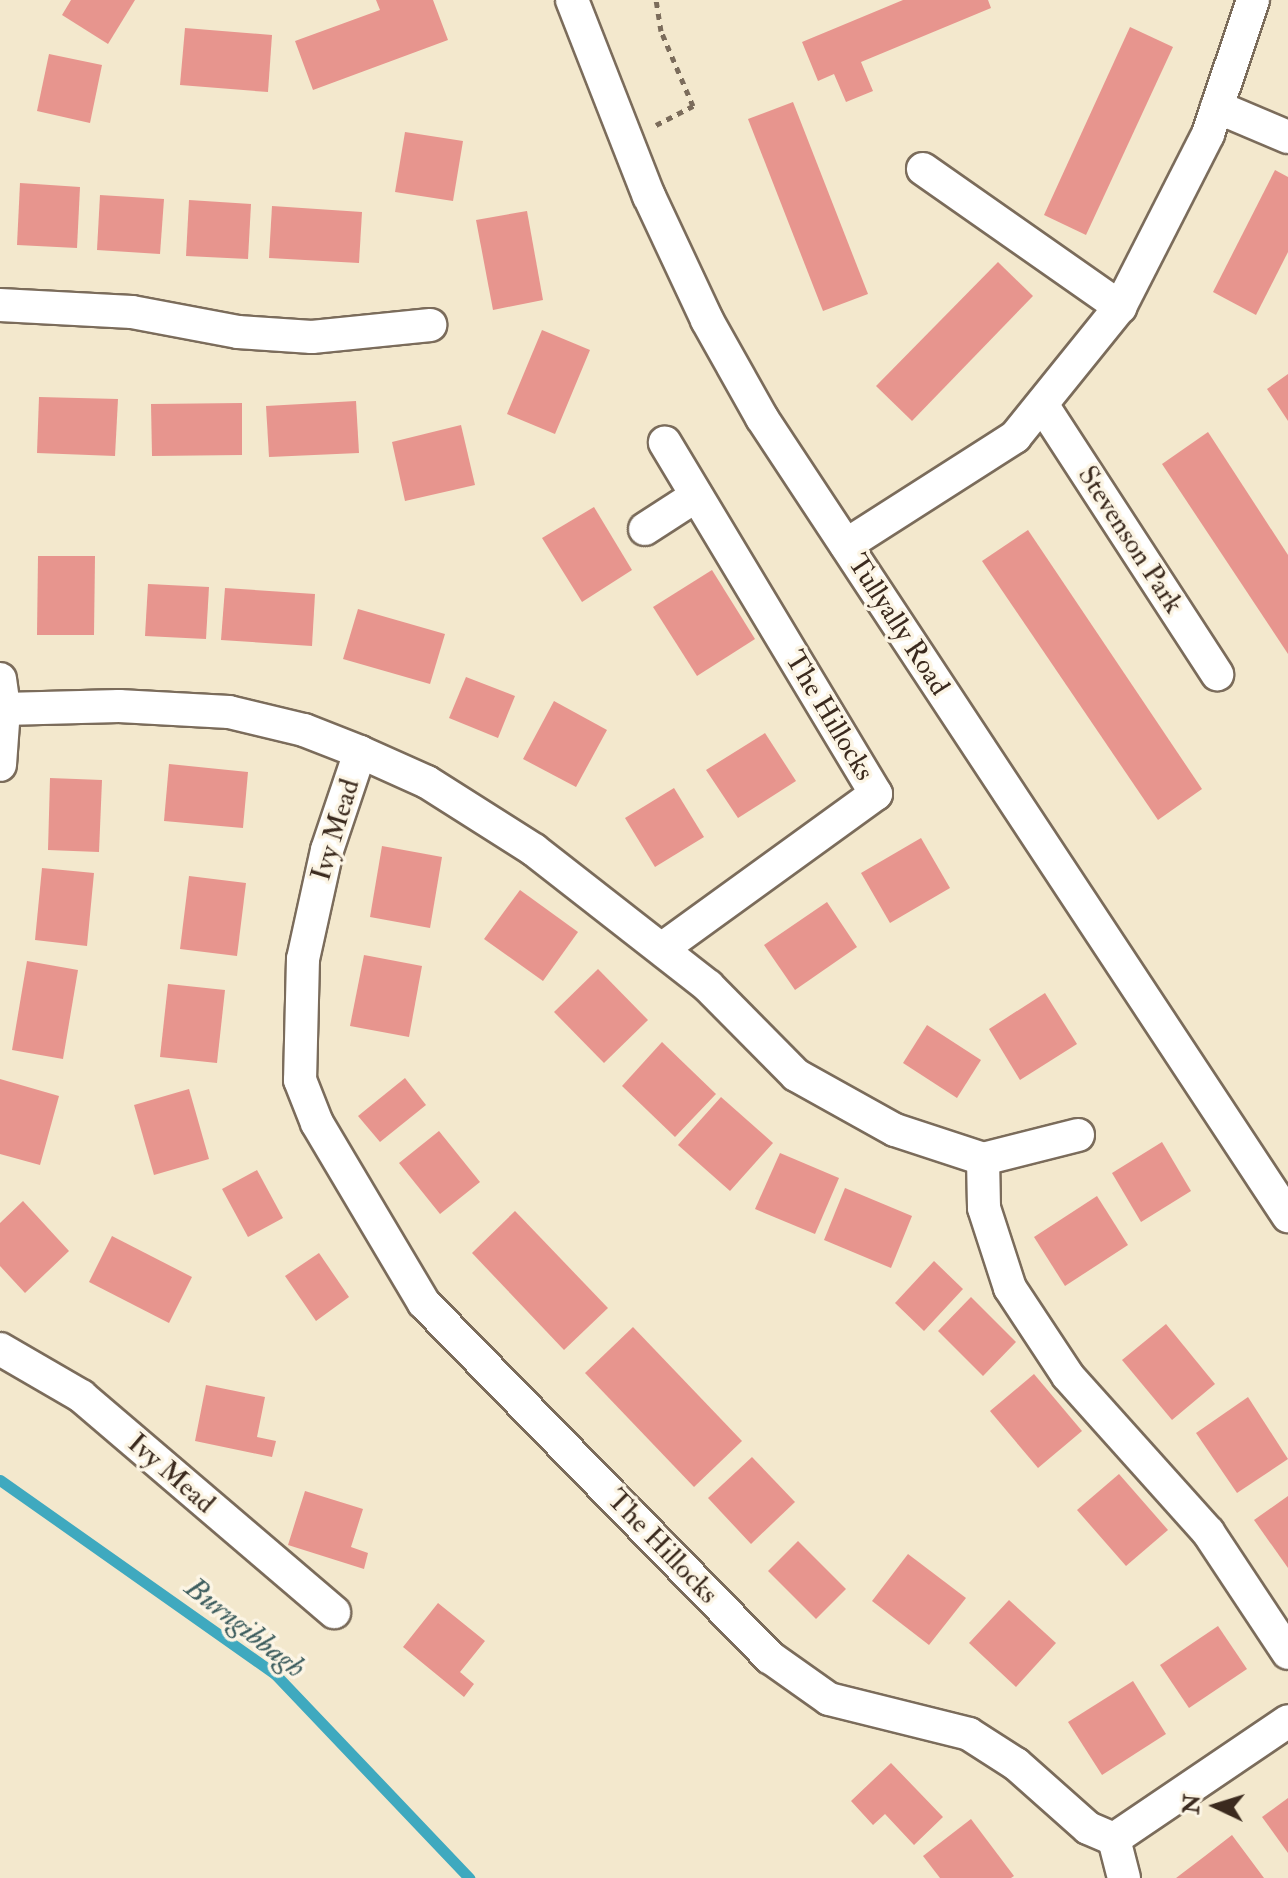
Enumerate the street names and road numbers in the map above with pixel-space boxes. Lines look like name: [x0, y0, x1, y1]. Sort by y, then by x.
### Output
street label: Stevenson Park: [1070, 460, 1190, 620]
street label: Tullyally Road: [840, 548, 956, 702]
street label: The Hillocks: [777, 645, 881, 787]
street label: Ivy Mead: [305, 775, 367, 885]
street label: Ivy Mead: [120, 1427, 222, 1521]
street label: The Hillocks: [599, 1483, 725, 1611]

